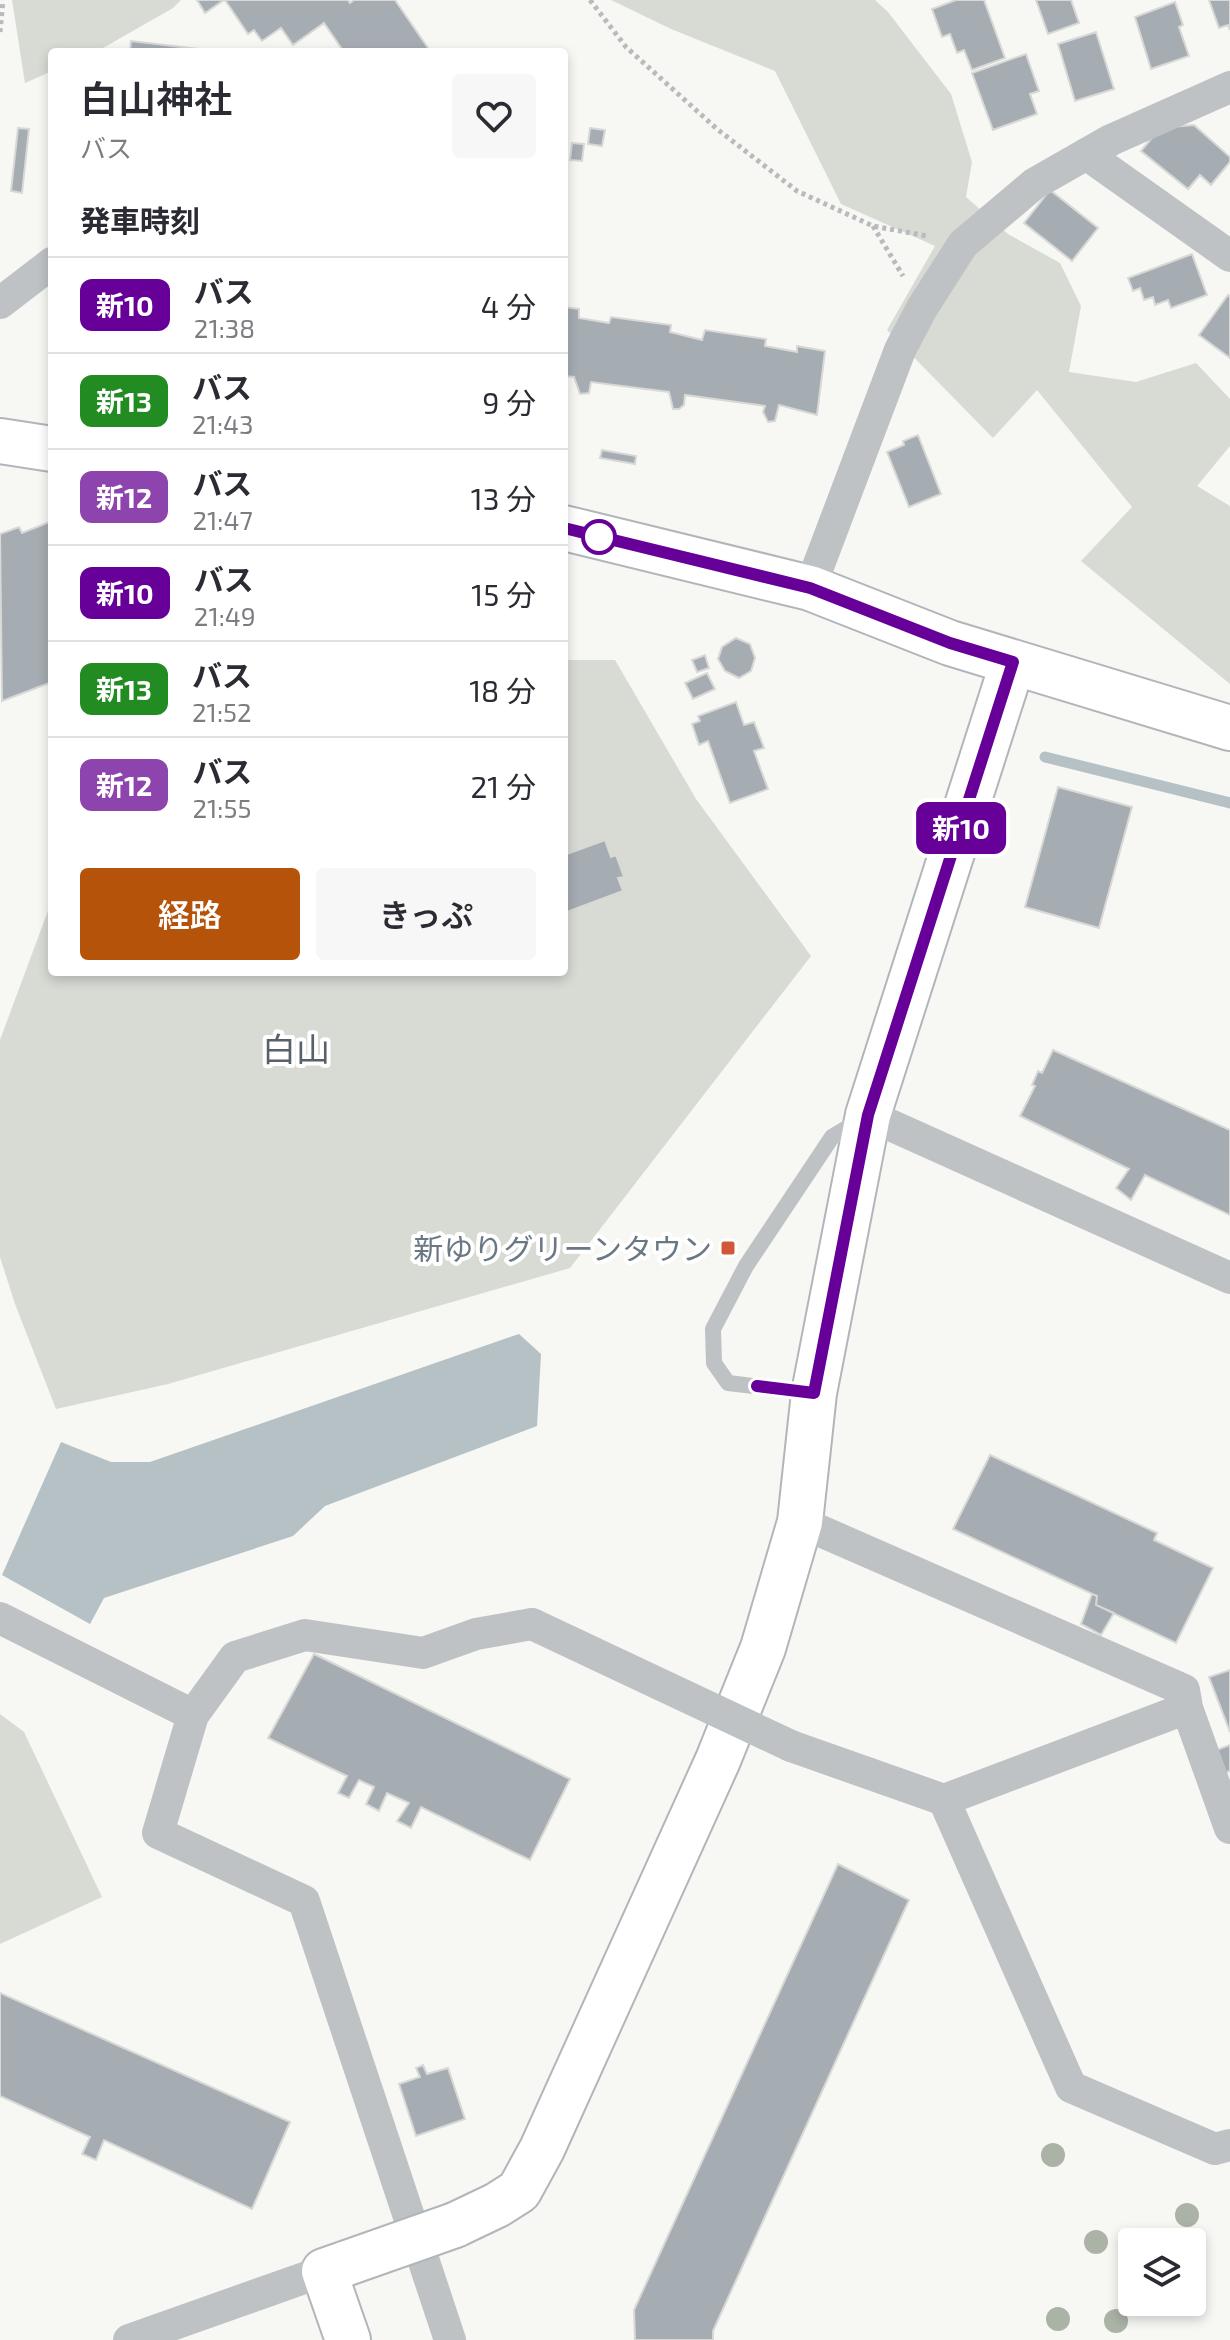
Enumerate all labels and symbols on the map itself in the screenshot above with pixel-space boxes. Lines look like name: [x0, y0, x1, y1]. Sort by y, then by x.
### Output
unlabelled marker: [582, 520, 616, 554]
line badge: 新10: [915, 802, 1007, 854]
district label: 白山: [262, 1028, 330, 1069]
place label: 新ゆりグリーンタウン: [414, 1230, 712, 1266]
marker: 新ゆりグリーンタウン: [719, 1239, 737, 1257]

